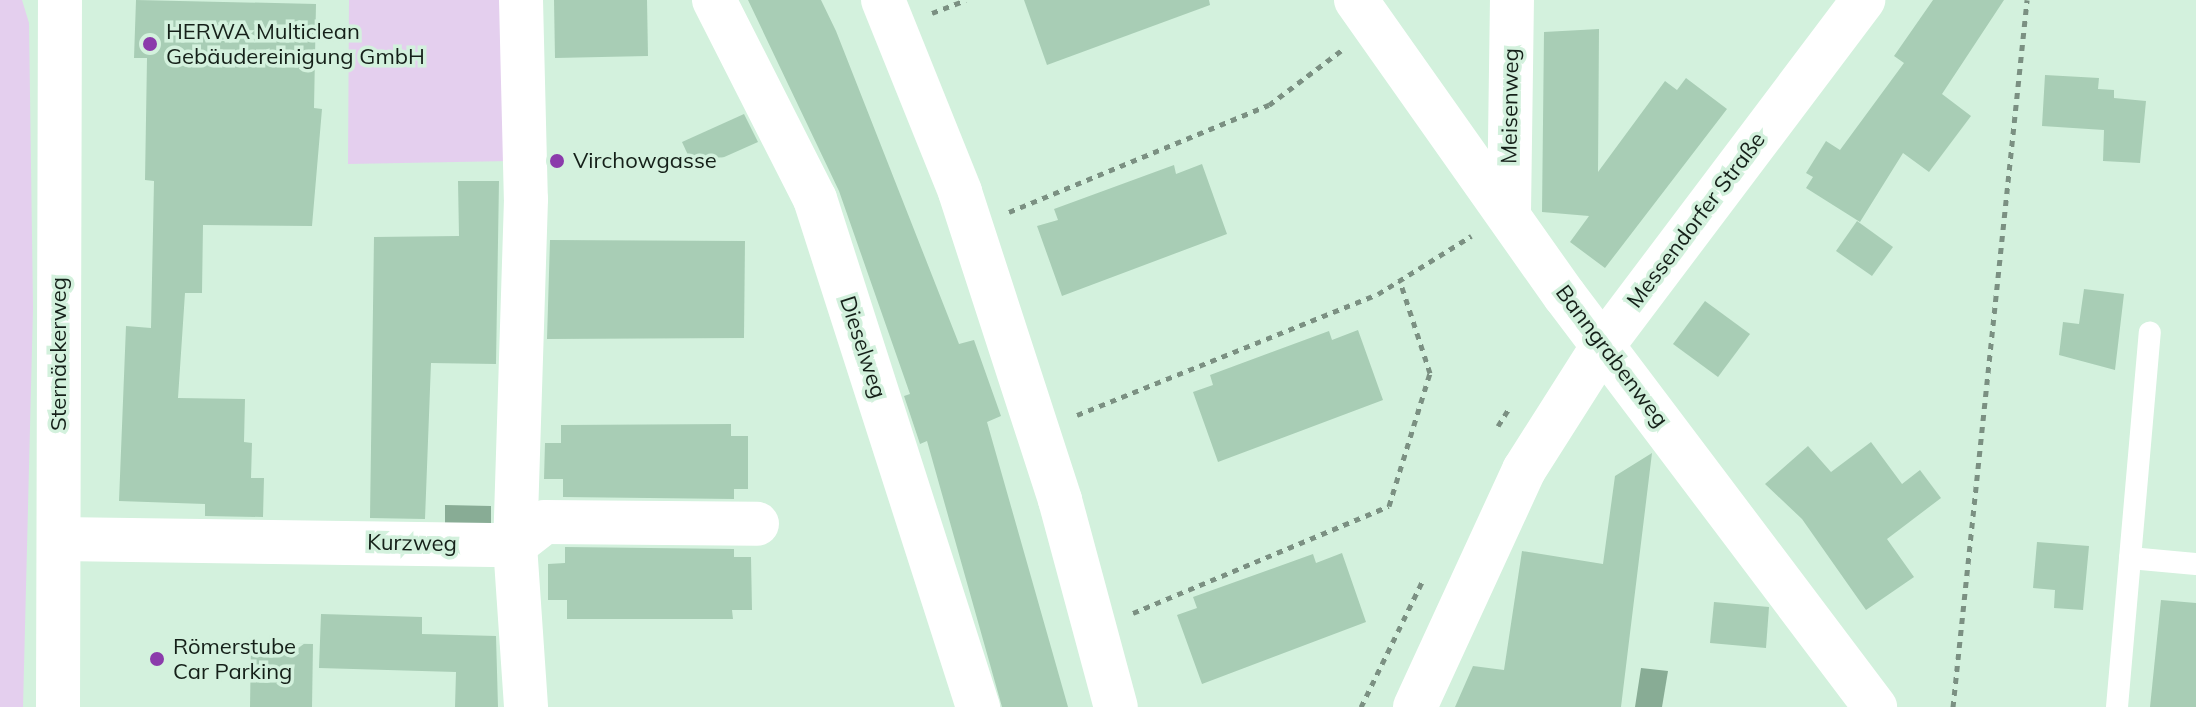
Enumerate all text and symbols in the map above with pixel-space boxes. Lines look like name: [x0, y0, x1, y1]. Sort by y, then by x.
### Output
place label: HERWA Multiclean Gebäudereinigung GmbH: [166, 18, 425, 70]
marker: HERWA Multiclean Gebäudereinigung GmbH: [141, 35, 159, 53]
street label: Meisenweg: [1496, 48, 1524, 164]
street label: Messendorfer Straße: [1621, 127, 1771, 313]
place label: Virchowgasse: [573, 148, 717, 174]
marker: Virchowgasse: [548, 152, 566, 170]
street label: Sternäckerweg: [46, 277, 72, 431]
street label: Banngrabenweg: [1550, 280, 1674, 432]
street label: Dieselweg: [834, 293, 892, 401]
street label: Kurzweg: [367, 529, 457, 557]
place label: Römerstube Car Parking: [173, 633, 296, 684]
marker: Römerstube Car Parking: [148, 650, 166, 668]

